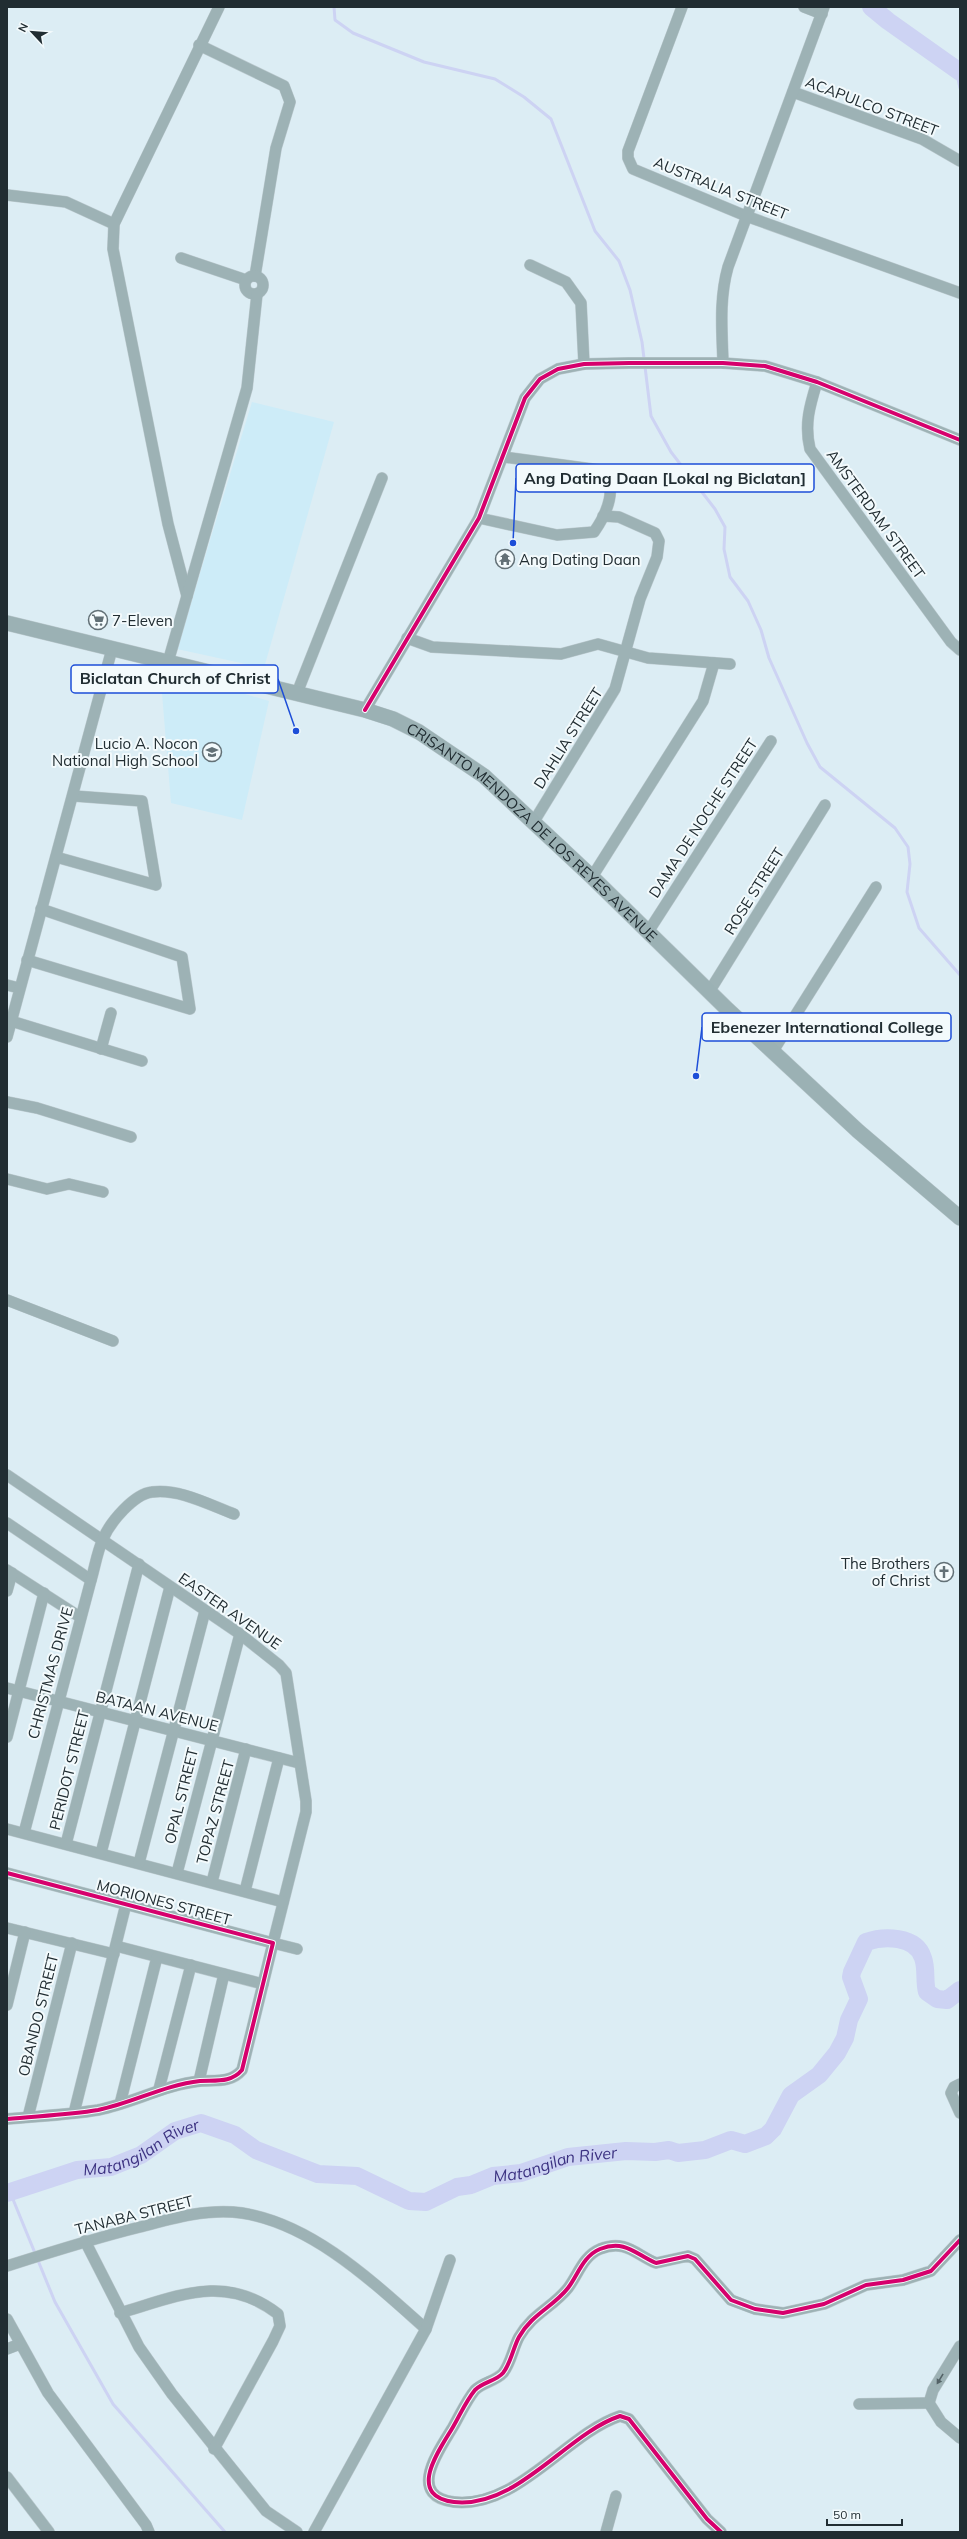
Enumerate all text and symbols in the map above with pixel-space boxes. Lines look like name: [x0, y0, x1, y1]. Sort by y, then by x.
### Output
north arrow: [12, 12, 52, 52]
text: N: [15, 21, 31, 34]
street label: ACAPULCO STREET: [803, 72, 941, 140]
street label: AUSTRALIA STREET: [651, 152, 791, 224]
street label: AMSTERDAM STREET: [823, 446, 929, 582]
callout: Ang Dating Daan [Lokal ng Biclatan]: [516, 464, 814, 492]
text: Ang Dating Daan [Lokal ng Biclatan]: [524, 468, 806, 488]
temple icon: Ang Dating Daan: [494, 548, 516, 570]
place label: Ang Dating Daan: [519, 550, 641, 569]
supermarket icon: 7-Eleven: [87, 609, 109, 631]
place label: 7-Eleven: [112, 611, 173, 630]
callout: Biclatan Church of Christ: [71, 665, 278, 693]
text: Biclatan Church of Christ: [80, 668, 270, 688]
street label: DAHLIA STREET: [529, 684, 607, 792]
street label: CRISANTO MENDOZA DE LOS REYES AVENUE: [404, 718, 662, 946]
place label: Lucio A. Nocon National High School: [52, 734, 198, 770]
street label: DAMA DE NOCHE STREET: [644, 735, 762, 901]
school or university icon: Lucio A. Nocon National High School: [201, 741, 223, 763]
street label: ROSE STREET: [720, 844, 788, 938]
callout: Ebenezer International College: [702, 1013, 951, 1041]
text: Ebenezer International College: [711, 1017, 944, 1037]
place label: The Brothers of Christ: [841, 1554, 930, 1590]
church icon: The Brothers of Christ: [933, 1561, 955, 1583]
street label: EASTER AVENUE: [175, 1568, 285, 1654]
street label: CHRISTMAS DRIVE: [23, 1605, 77, 1741]
street label: BATAAN AVENUE: [94, 1687, 220, 1735]
street label: PERIDOT STREET: [45, 1708, 93, 1832]
street label: OPAL STREET: [160, 1746, 202, 1846]
street label: TOPAZ STREET: [192, 1758, 238, 1866]
street label: MORIONES STREET: [95, 1875, 233, 1929]
street label: OBANDO STREET: [14, 1952, 62, 2078]
water label: Matangilan River: [82, 2114, 202, 2179]
water label: Matangilan River: [492, 2142, 619, 2186]
street label: TANABA STREET: [73, 2191, 195, 2239]
one-way arrow: [936, 2373, 943, 2385]
scale bar: [827, 2501, 902, 2527]
text: 50 m: [833, 2507, 861, 2522]

